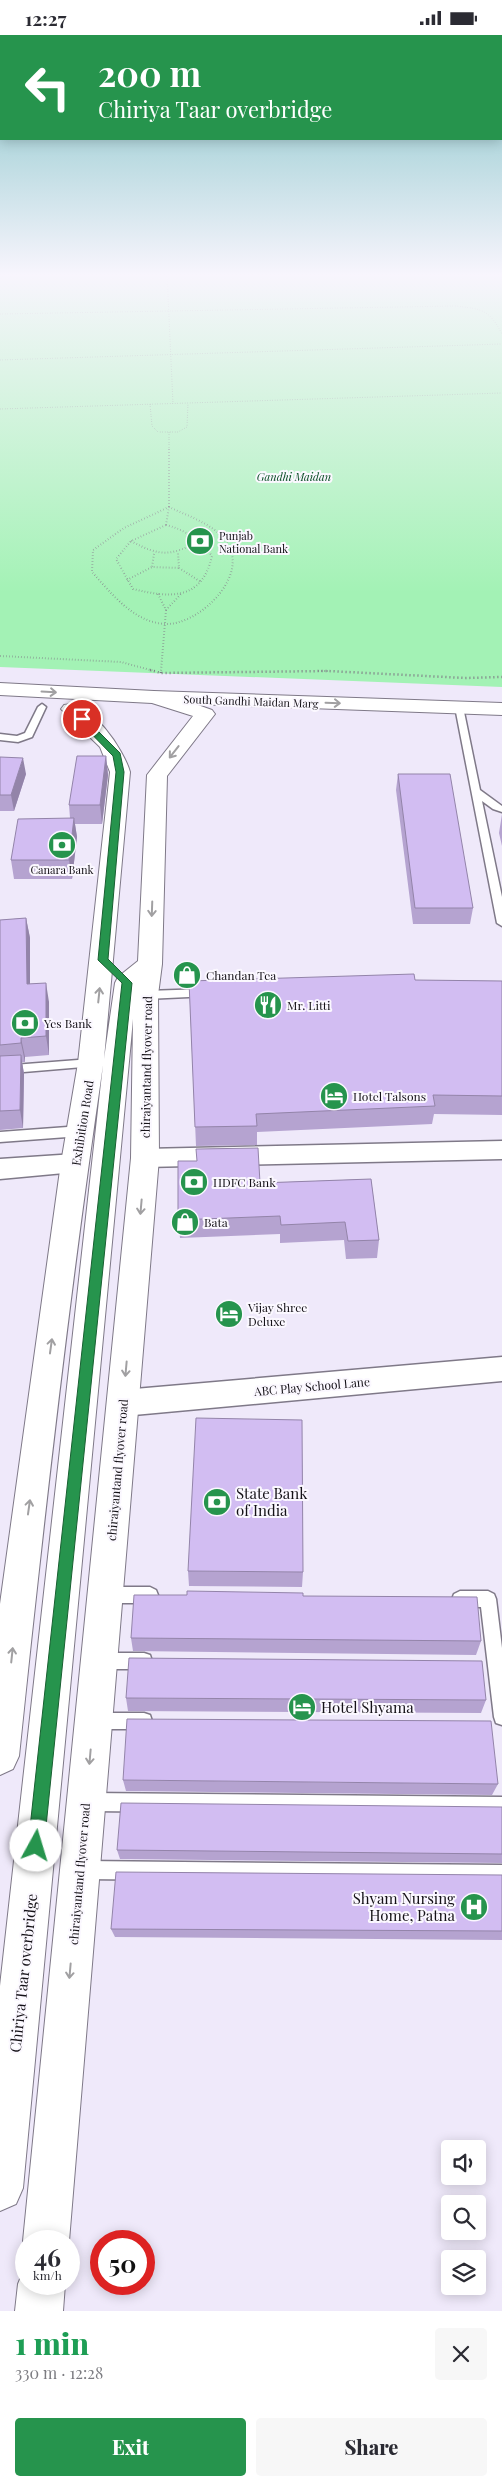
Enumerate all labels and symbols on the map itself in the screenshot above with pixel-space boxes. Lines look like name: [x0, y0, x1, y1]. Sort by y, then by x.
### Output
park label: Gandhi Maidan: [257, 469, 331, 484]
bank icon: Punjab National Bank: [185, 526, 215, 556]
place label: Punjab National Bank: [219, 528, 288, 556]
one-way arrow: [40, 687, 56, 696]
street label: South Gandhi Maidan Marg: [183, 691, 319, 711]
pin: [61, 698, 103, 740]
one-way arrow: [325, 699, 341, 708]
one-way arrow: [169, 745, 180, 758]
bank icon: Canara Bank: [47, 830, 77, 860]
place label: Canara Bank: [30, 862, 94, 877]
one-way arrow: [148, 901, 157, 917]
shop icon: Chandan Tea: [172, 960, 202, 990]
place label: Chandan Tea: [206, 967, 276, 983]
one-way arrow: [94, 987, 104, 1003]
restaurant icon: Mr. Litti: [253, 990, 283, 1020]
street label: chiraiyantand flyover road: [137, 996, 155, 1138]
place label: Mr. Litti: [287, 997, 331, 1013]
bank icon: Yes Bank: [10, 1008, 40, 1038]
place label: Yes Bank: [43, 1015, 92, 1031]
street label: Exhibition Road: [67, 1079, 97, 1167]
hotel icon: Hotel Talsons: [319, 1081, 349, 1111]
place label: Hotel Talsons: [353, 1088, 426, 1104]
bank icon: HDFC Bank: [179, 1167, 209, 1197]
place label: HDFC Bank: [213, 1174, 276, 1190]
one-way arrow: [136, 1198, 145, 1214]
shop icon: Bata: [170, 1207, 200, 1237]
place label: Bata: [204, 1214, 228, 1230]
hotel icon: Vijay Shree Deluxe: [214, 1299, 244, 1329]
place label: Vijay Shree Deluxe: [247, 1299, 307, 1329]
one-way arrow: [46, 1339, 56, 1355]
one-way arrow: [121, 1360, 131, 1376]
street label: ABC Play School Lane: [252, 1373, 371, 1399]
street label: chiraiyantand flyover road: [103, 1398, 131, 1541]
place label: State Bank of India: [236, 1483, 308, 1520]
bank icon: State Bank of India: [202, 1487, 232, 1517]
one-way arrow: [25, 1500, 35, 1516]
one-way arrow: [7, 1647, 17, 1663]
hotel icon: Hotel Shyama: [287, 1692, 317, 1722]
place label: Hotel Shyama: [321, 1697, 414, 1717]
one-way arrow: [85, 1749, 95, 1765]
street label: chiraiyantand flyover road: [65, 1802, 93, 1945]
position arrow: [9, 1819, 61, 1871]
place label: Shyam Nursing Home, Patna: [353, 1888, 456, 1925]
hospital icon: Shyam Nursing Home, Patna: [459, 1892, 489, 1922]
street label: Chiriya Taar overbridge: [5, 1893, 41, 2053]
one-way arrow: [65, 1963, 75, 1979]
speed limit sign: 50: [90, 2230, 155, 2295]

